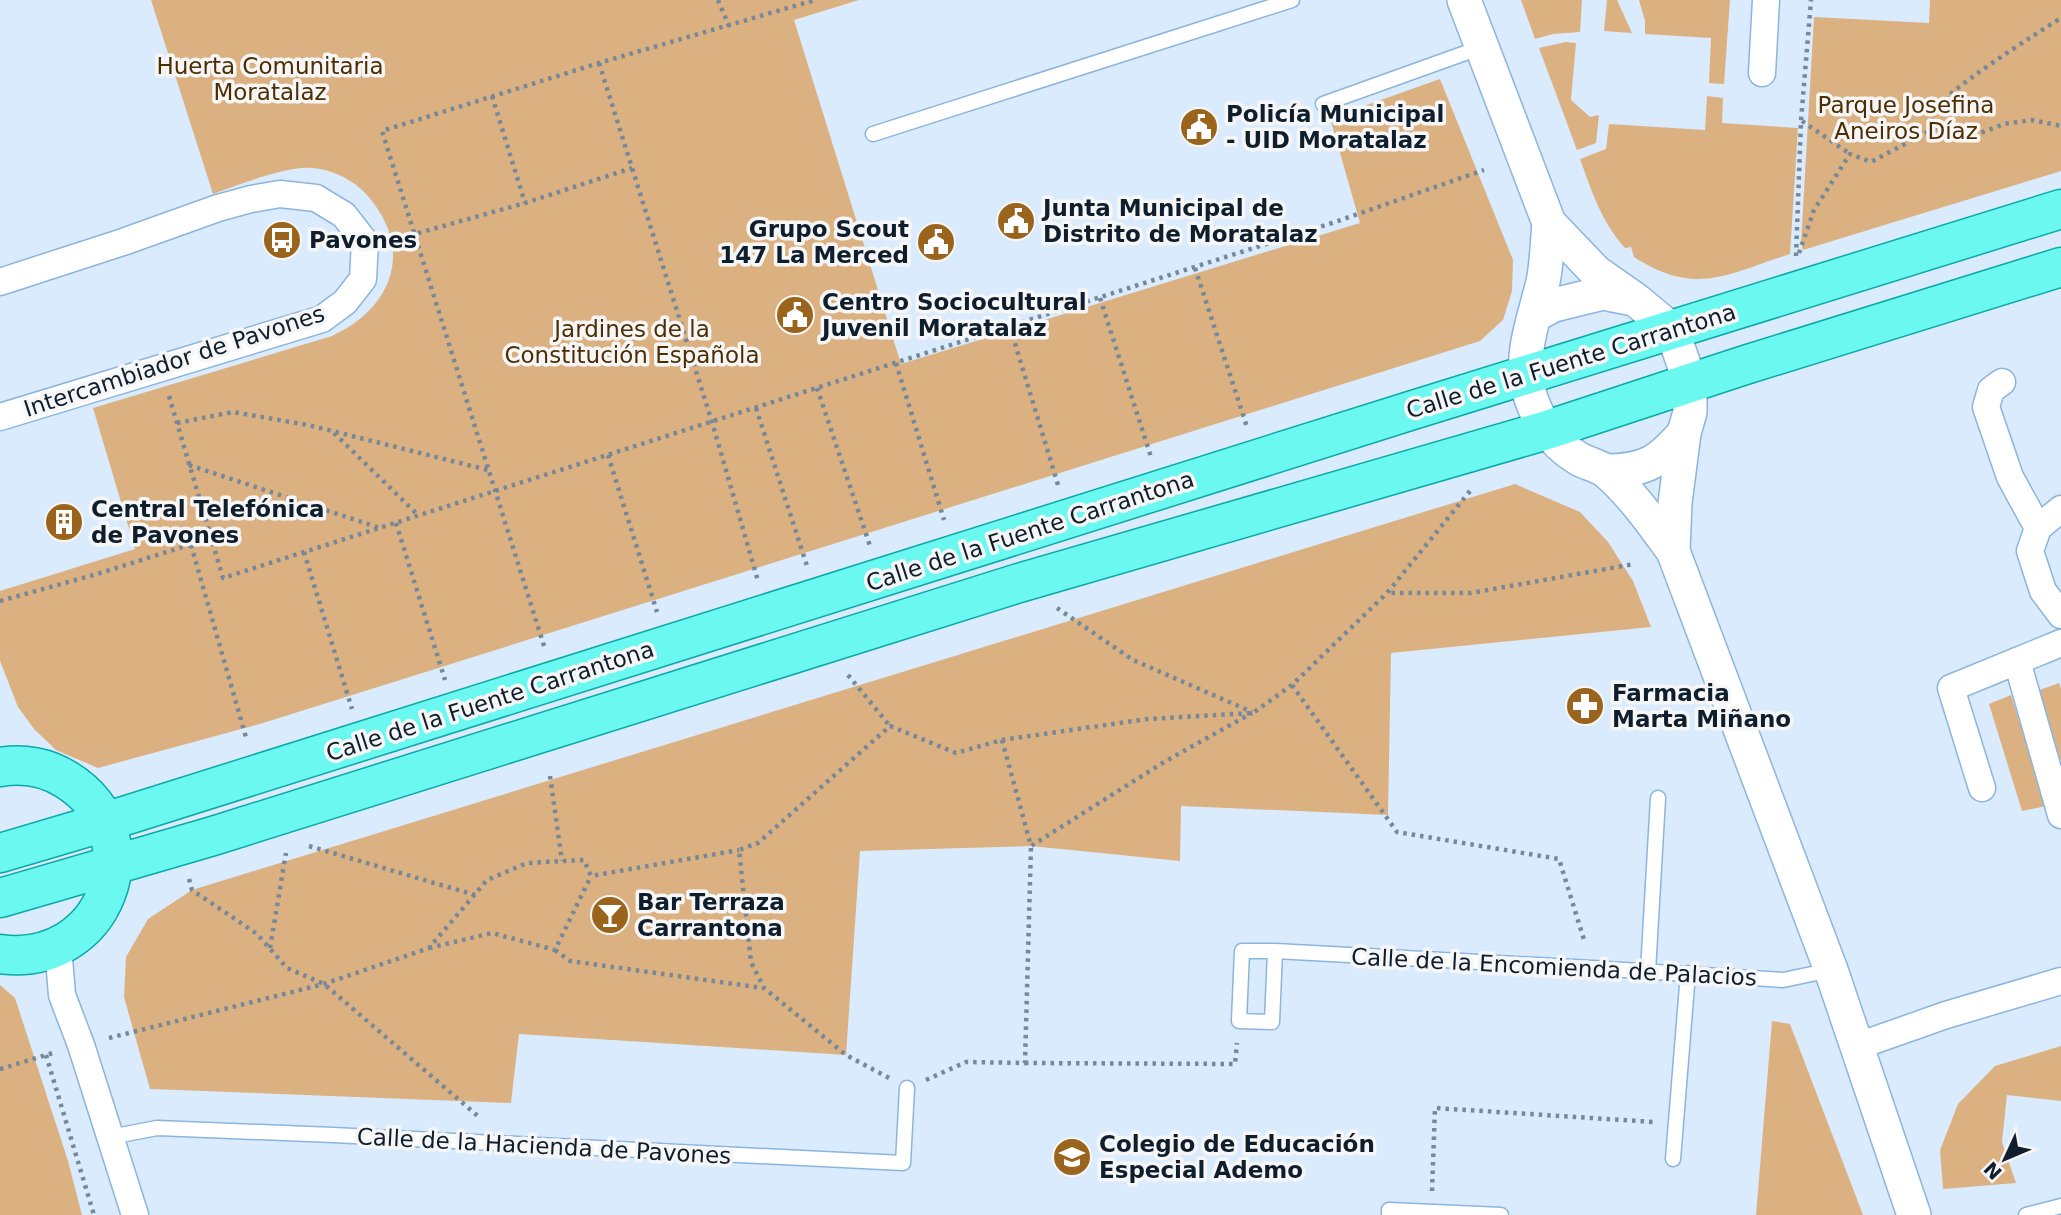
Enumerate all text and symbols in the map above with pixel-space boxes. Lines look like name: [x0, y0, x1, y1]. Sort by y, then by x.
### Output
park label: Huerta Comunitaria Moratalaz: [156, 53, 384, 105]
park label: Parque Josefina Aneiros Díaz: [1818, 92, 1994, 144]
place label: Policía Municipal - UID Moratalaz: [1226, 101, 1444, 153]
public building icon: Policía Municipal - UID Moratalaz: [1178, 106, 1220, 148]
place label: Junta Municipal de Distrito de Moratalaz: [1041, 195, 1318, 247]
public building icon: Junta Municipal de Distrito de Moratalaz: [995, 200, 1037, 242]
place label: Grupo Scout 147 La Merced: [719, 216, 909, 268]
bus stop icon: Pavones: [261, 219, 303, 261]
public building icon: Grupo Scout 147 La Merced: [915, 221, 957, 263]
place label: Pavones: [309, 227, 417, 253]
place label: Centro Sociocultural Juvenil Moratalaz: [820, 289, 1087, 341]
public building icon: Centro Sociocultural Juvenil Moratalaz: [774, 294, 816, 336]
street label: Calle de la Fuente Carrantona: [1403, 298, 1739, 424]
street label: Intercambiador de Pavones: [20, 300, 328, 422]
park label: Jardines de la Constitución Española: [504, 316, 760, 368]
street label: Calle de la Fuente Carrantona: [863, 466, 1197, 596]
place label: Central Telefónica de Pavones: [91, 496, 325, 548]
building icon: Central Telefónica de Pavones: [43, 501, 85, 543]
street label: Calle de la Fuente Carrantona: [323, 636, 657, 766]
place label: Farmacia Marta Miñano: [1612, 680, 1791, 732]
pharmacy icon: Farmacia Marta Miñano: [1564, 685, 1606, 727]
place label: Bar Terraza Carrantona: [637, 889, 785, 941]
bar icon: Bar Terraza Carrantona: [589, 894, 631, 936]
street label: Calle de la Encomienda de Palacios: [1351, 943, 1757, 991]
street label: Calle de la Hacienda de Pavones: [356, 1123, 732, 1169]
north arrow: [1970, 1124, 2040, 1194]
place label: Colegio de Educación Especial Ademo: [1099, 1131, 1375, 1183]
school or university icon: Colegio de Educación Especial Ademo: [1051, 1136, 1093, 1178]
text: N: [1979, 1157, 2006, 1184]

